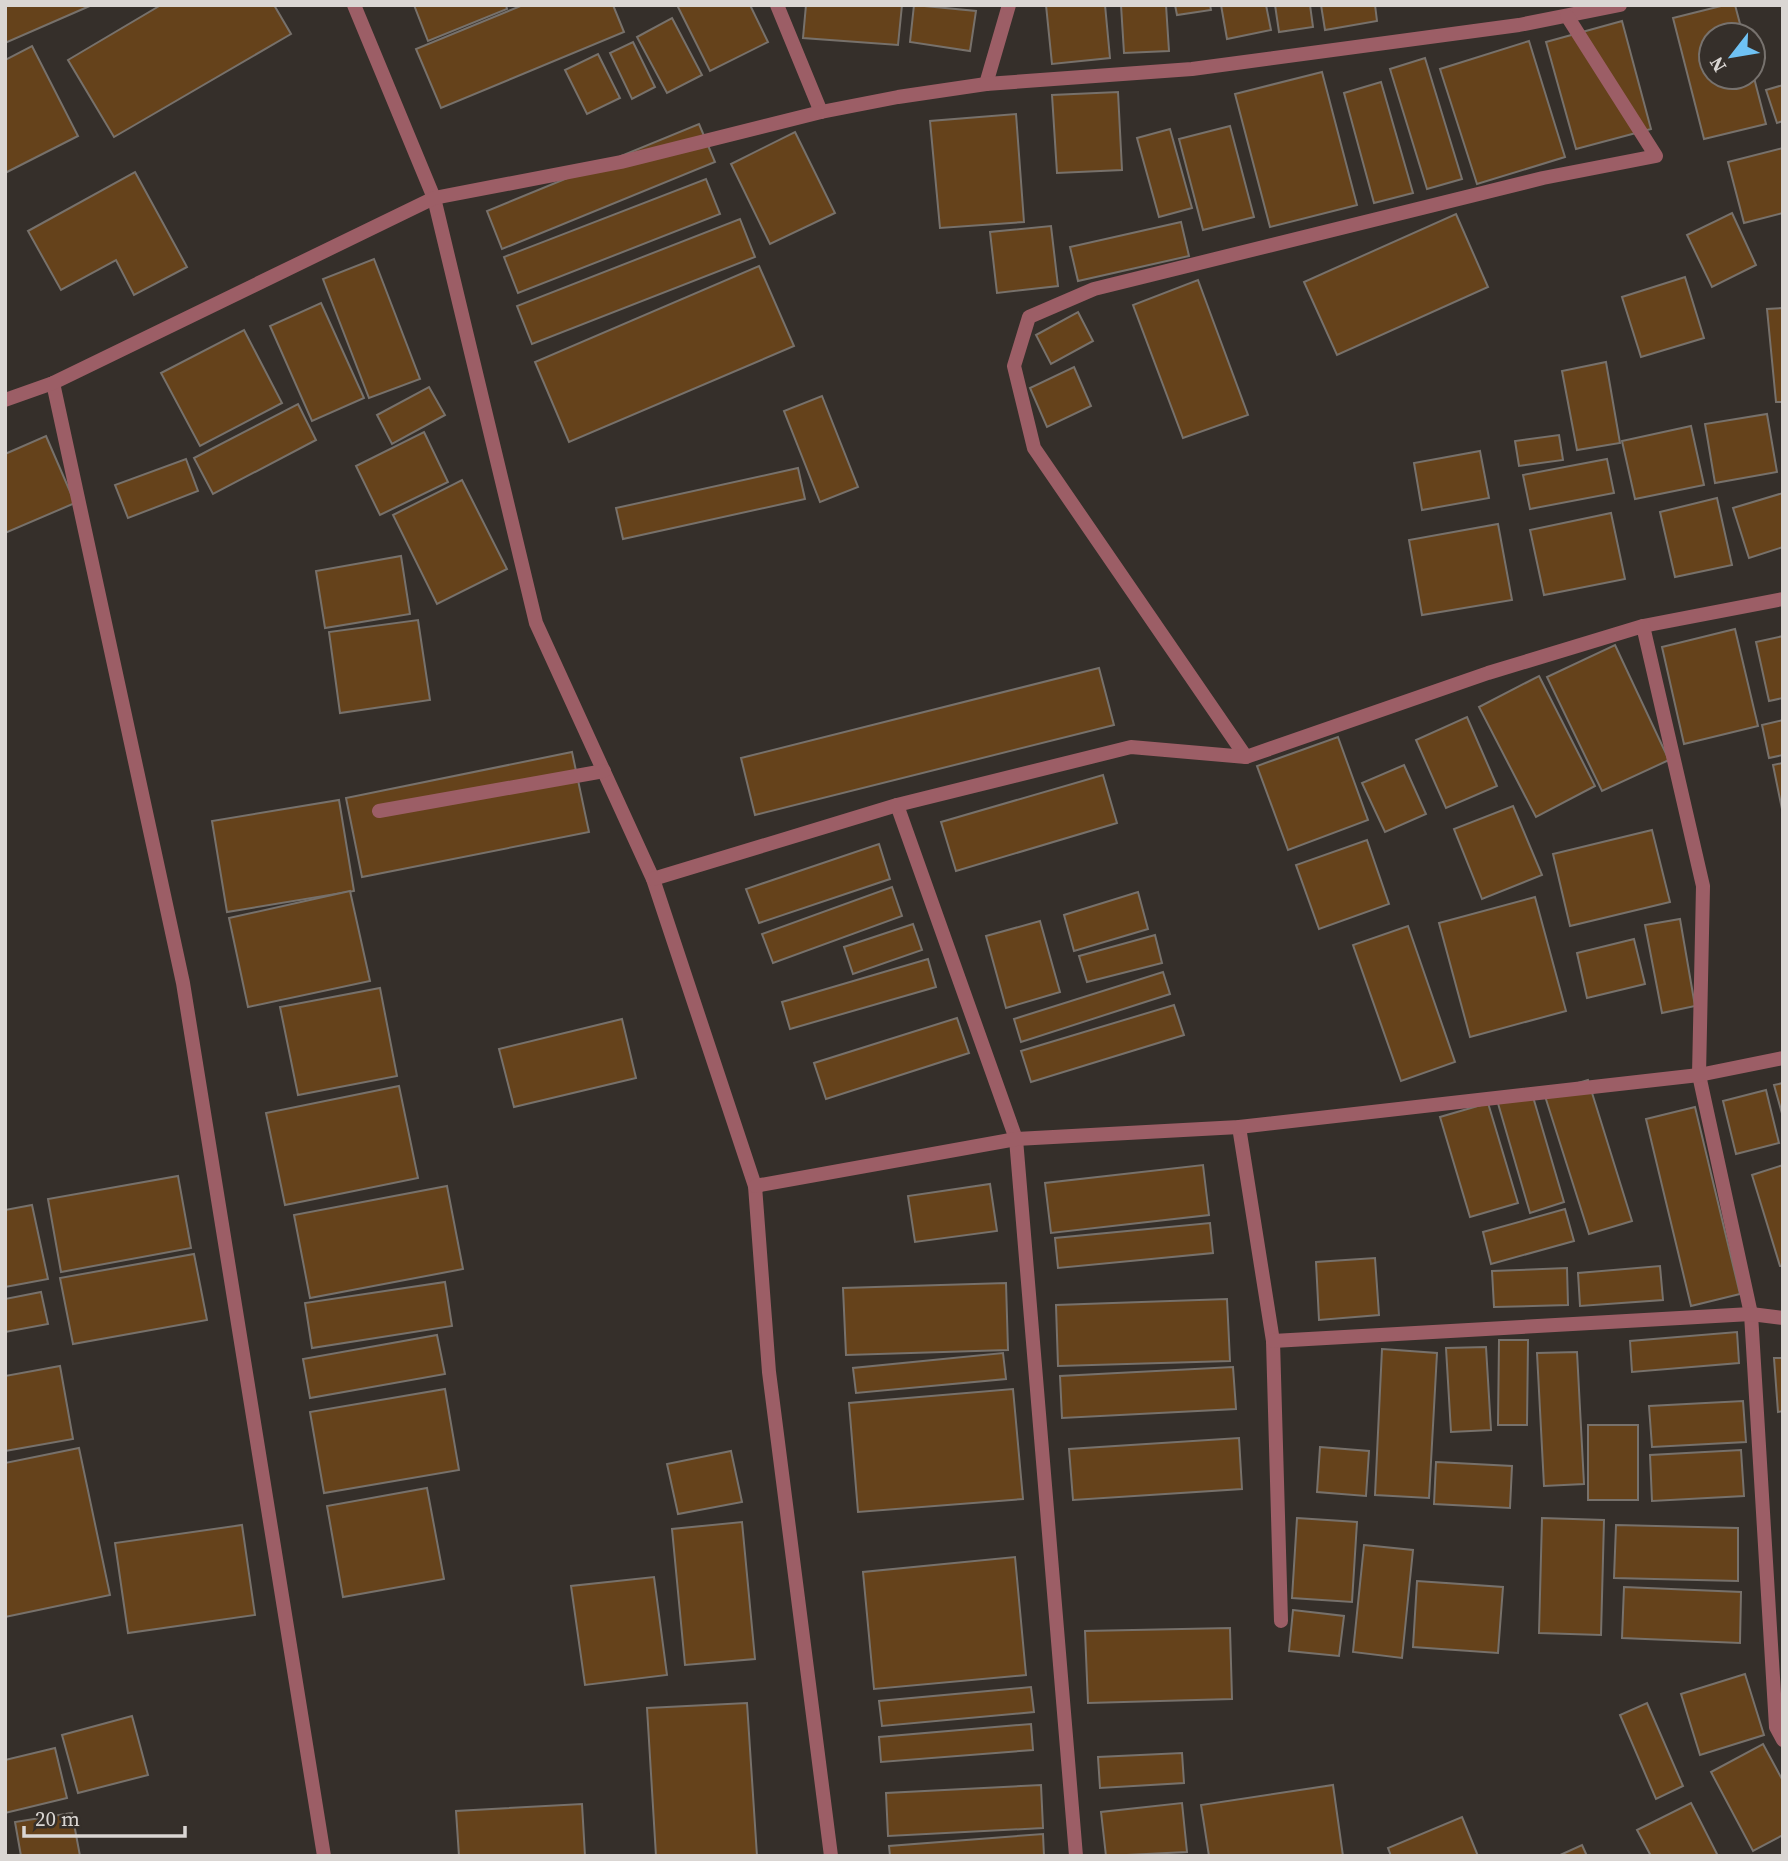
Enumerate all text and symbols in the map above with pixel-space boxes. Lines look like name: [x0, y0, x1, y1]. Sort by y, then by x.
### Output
north arrow: [1697, 21, 1767, 91]
text: N: [1703, 52, 1732, 77]
scale bar: [24, 1794, 186, 1838]
text: 20 m: [35, 1804, 80, 1833]

